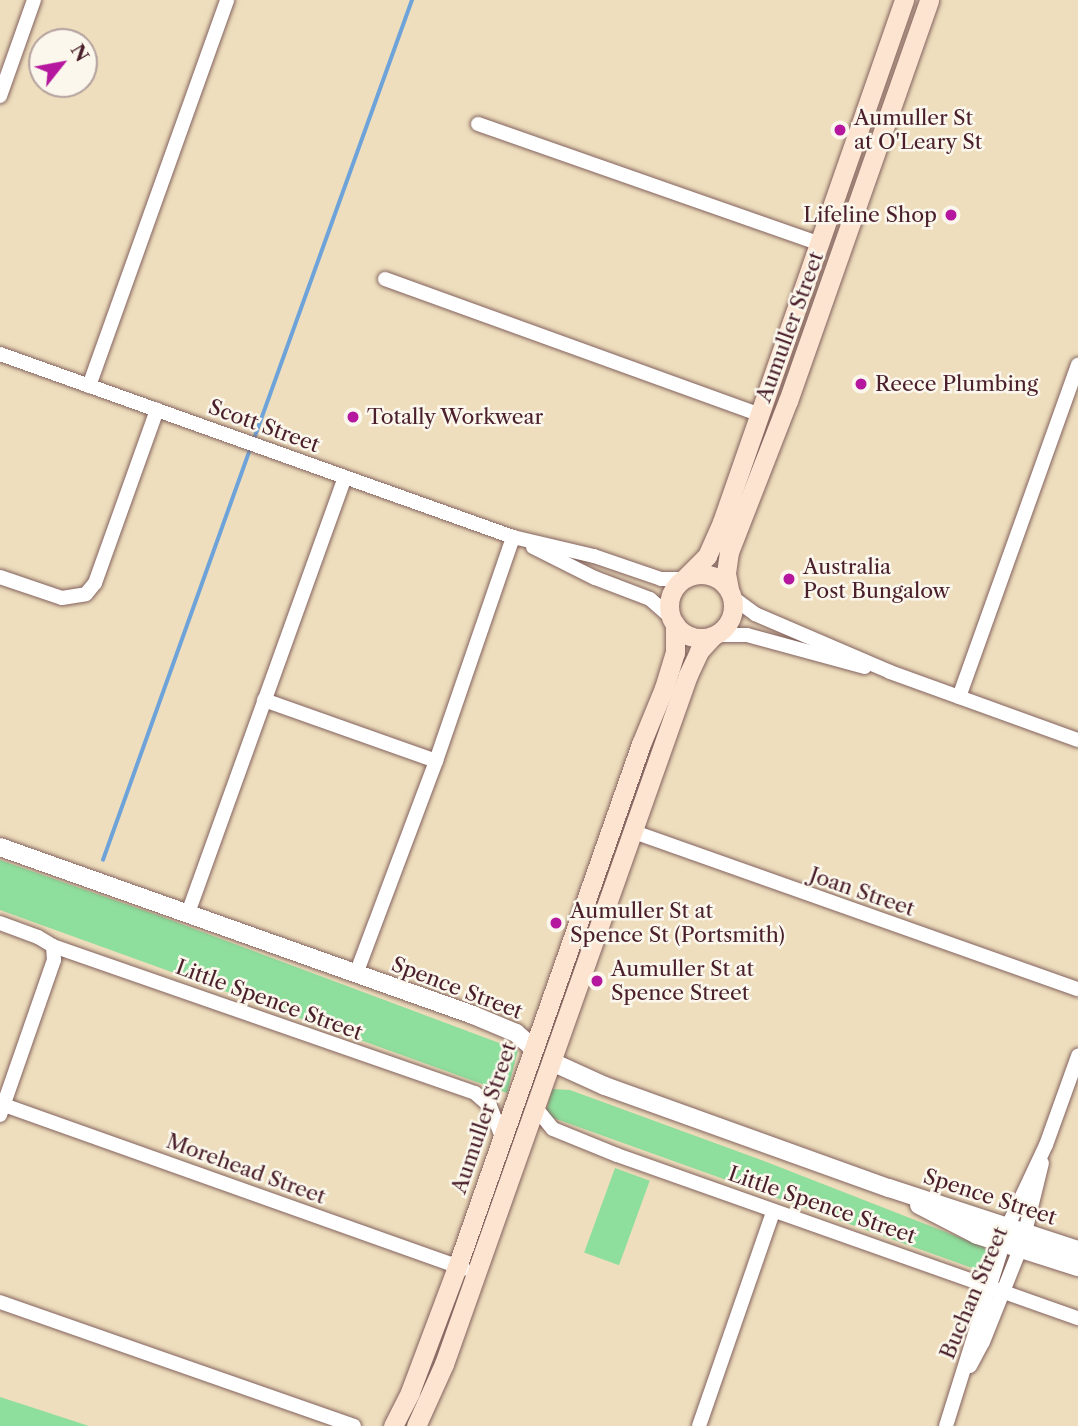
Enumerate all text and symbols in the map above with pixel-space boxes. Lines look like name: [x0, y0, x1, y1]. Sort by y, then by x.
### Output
north arrow: [28, 28, 98, 98]
text: N: [66, 40, 94, 66]
place label: Aumuller St at O'Leary St: [854, 105, 983, 155]
marker: Aumuller St at O'Leary St: [832, 122, 848, 138]
place label: Lifeline Shop: [803, 202, 937, 228]
marker: Lifeline Shop: [943, 207, 959, 223]
street label: Aumuller Street: [751, 248, 829, 406]
place label: Reece Plumbing: [875, 371, 1038, 397]
marker: Reece Plumbing: [853, 376, 869, 392]
street label: Scott Street: [205, 394, 323, 458]
place label: Totally Workwear: [367, 404, 545, 430]
marker: Totally Workwear: [345, 409, 361, 425]
place label: Australia Post Bungalow: [803, 554, 950, 604]
marker: Australia Post Bungalow: [781, 571, 797, 587]
street label: Joan Street: [806, 862, 918, 922]
place label: Aumuller St at Spence St (Portsmith): [570, 898, 785, 948]
marker: Aumuller St at Spence St (Portsmith): [548, 915, 564, 931]
street label: Spence Street: [388, 951, 526, 1025]
street label: Little Spence Street: [172, 954, 366, 1046]
place label: Aumuller St at Spence Street: [611, 956, 754, 1006]
marker: Aumuller St at Spence Street: [589, 973, 605, 989]
street label: Aumuller Street: [446, 1039, 522, 1197]
street label: Morehead Street: [163, 1128, 329, 1210]
street label: Little Spence Street: [725, 1161, 919, 1249]
street label: Spence Street: [920, 1164, 1060, 1230]
street label: Buchan Street: [935, 1223, 1013, 1363]

